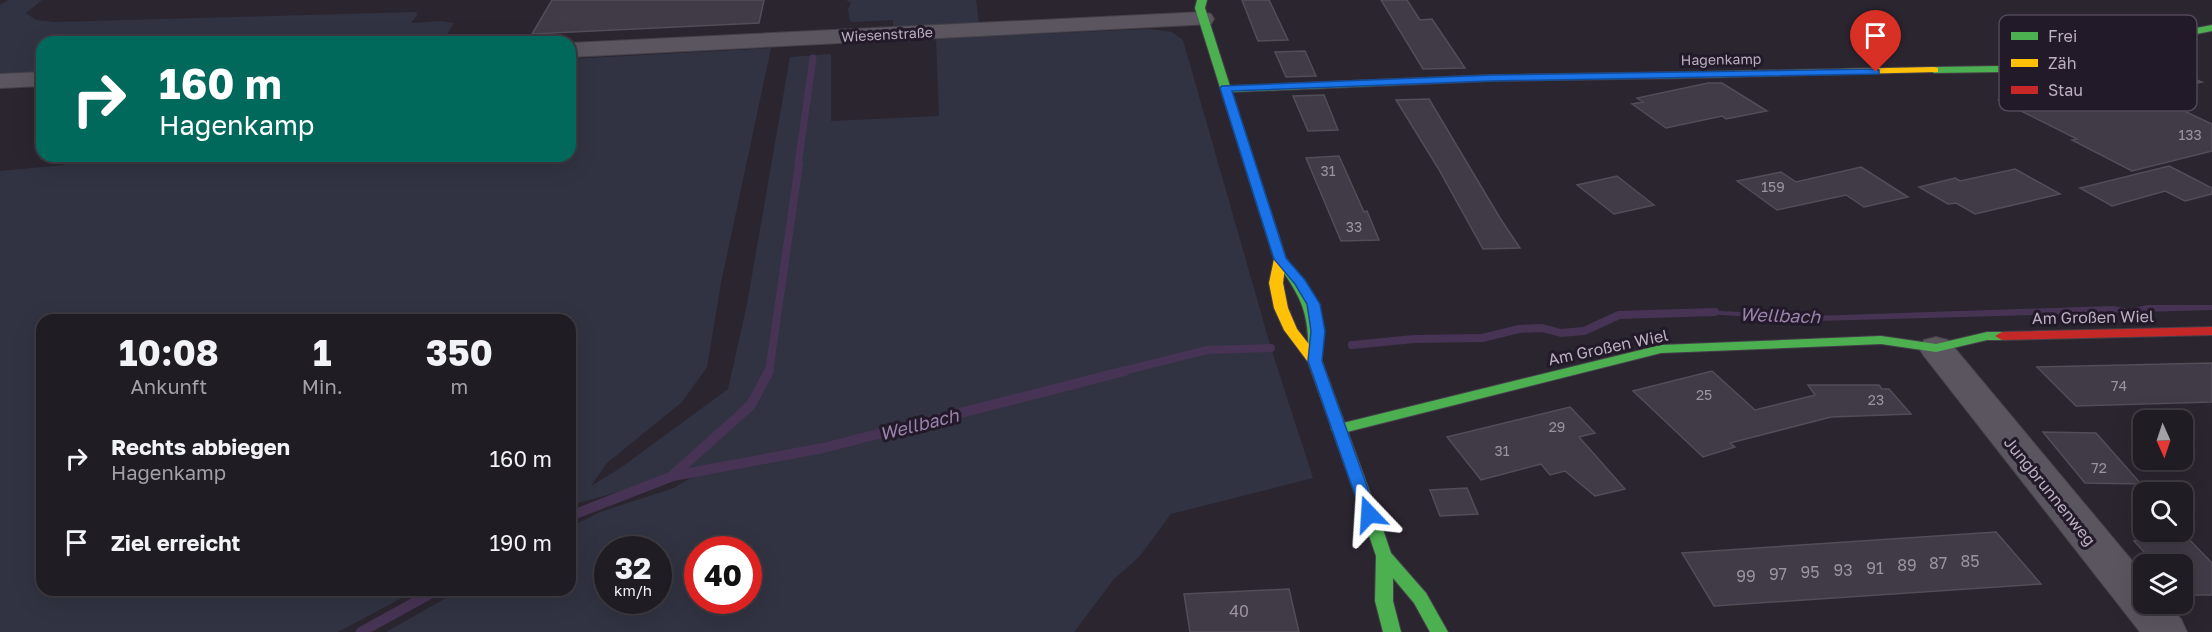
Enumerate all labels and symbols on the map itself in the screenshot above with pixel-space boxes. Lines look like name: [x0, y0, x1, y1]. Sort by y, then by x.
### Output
pin: [1850, 10, 1901, 72]
legend: [1999, 15, 2197, 111]
street label: Wiesenstraße: [841, 23, 933, 45]
text: Frei: [2048, 26, 2077, 46]
street label: Hagenkamp: [1681, 50, 1761, 68]
text: Zäh: [2048, 53, 2076, 73]
text: Stau: [2048, 80, 2083, 100]
house number: 133: [2178, 126, 2202, 143]
house number: 31: [1321, 162, 1336, 179]
house number: 159: [1761, 178, 1785, 195]
house number: 33: [1346, 218, 1362, 235]
water label: Wellbach: [1739, 303, 1822, 327]
street label: Am Großen Wiel: [2032, 306, 2154, 328]
street label: Am Großen Wiel: [1546, 325, 1670, 369]
house number: 74: [2111, 377, 2127, 394]
house number: 25: [1696, 386, 1712, 403]
house number: 23: [1868, 391, 1884, 408]
water label: Wellbach: [877, 403, 962, 444]
north arrow: [2133, 410, 2193, 470]
house number: 29: [1549, 418, 1565, 435]
street label: Jungbrunnenweg: [2000, 432, 2100, 550]
house number: 31: [1495, 442, 1510, 459]
house number: 72: [2091, 459, 2107, 476]
position arrow: [1337, 482, 1401, 546]
speed limit sign: 40: [684, 536, 762, 614]
house number: 85: [1960, 551, 1980, 571]
house number: 87: [1929, 553, 1947, 573]
house number: 89: [1897, 555, 1917, 575]
house number: 91: [1866, 558, 1884, 578]
house number: 93: [1833, 560, 1853, 580]
house number: 95: [1801, 562, 1819, 582]
house number: 97: [1769, 564, 1787, 584]
house number: 99: [1736, 566, 1756, 586]
house number: 40: [1229, 601, 1249, 621]

